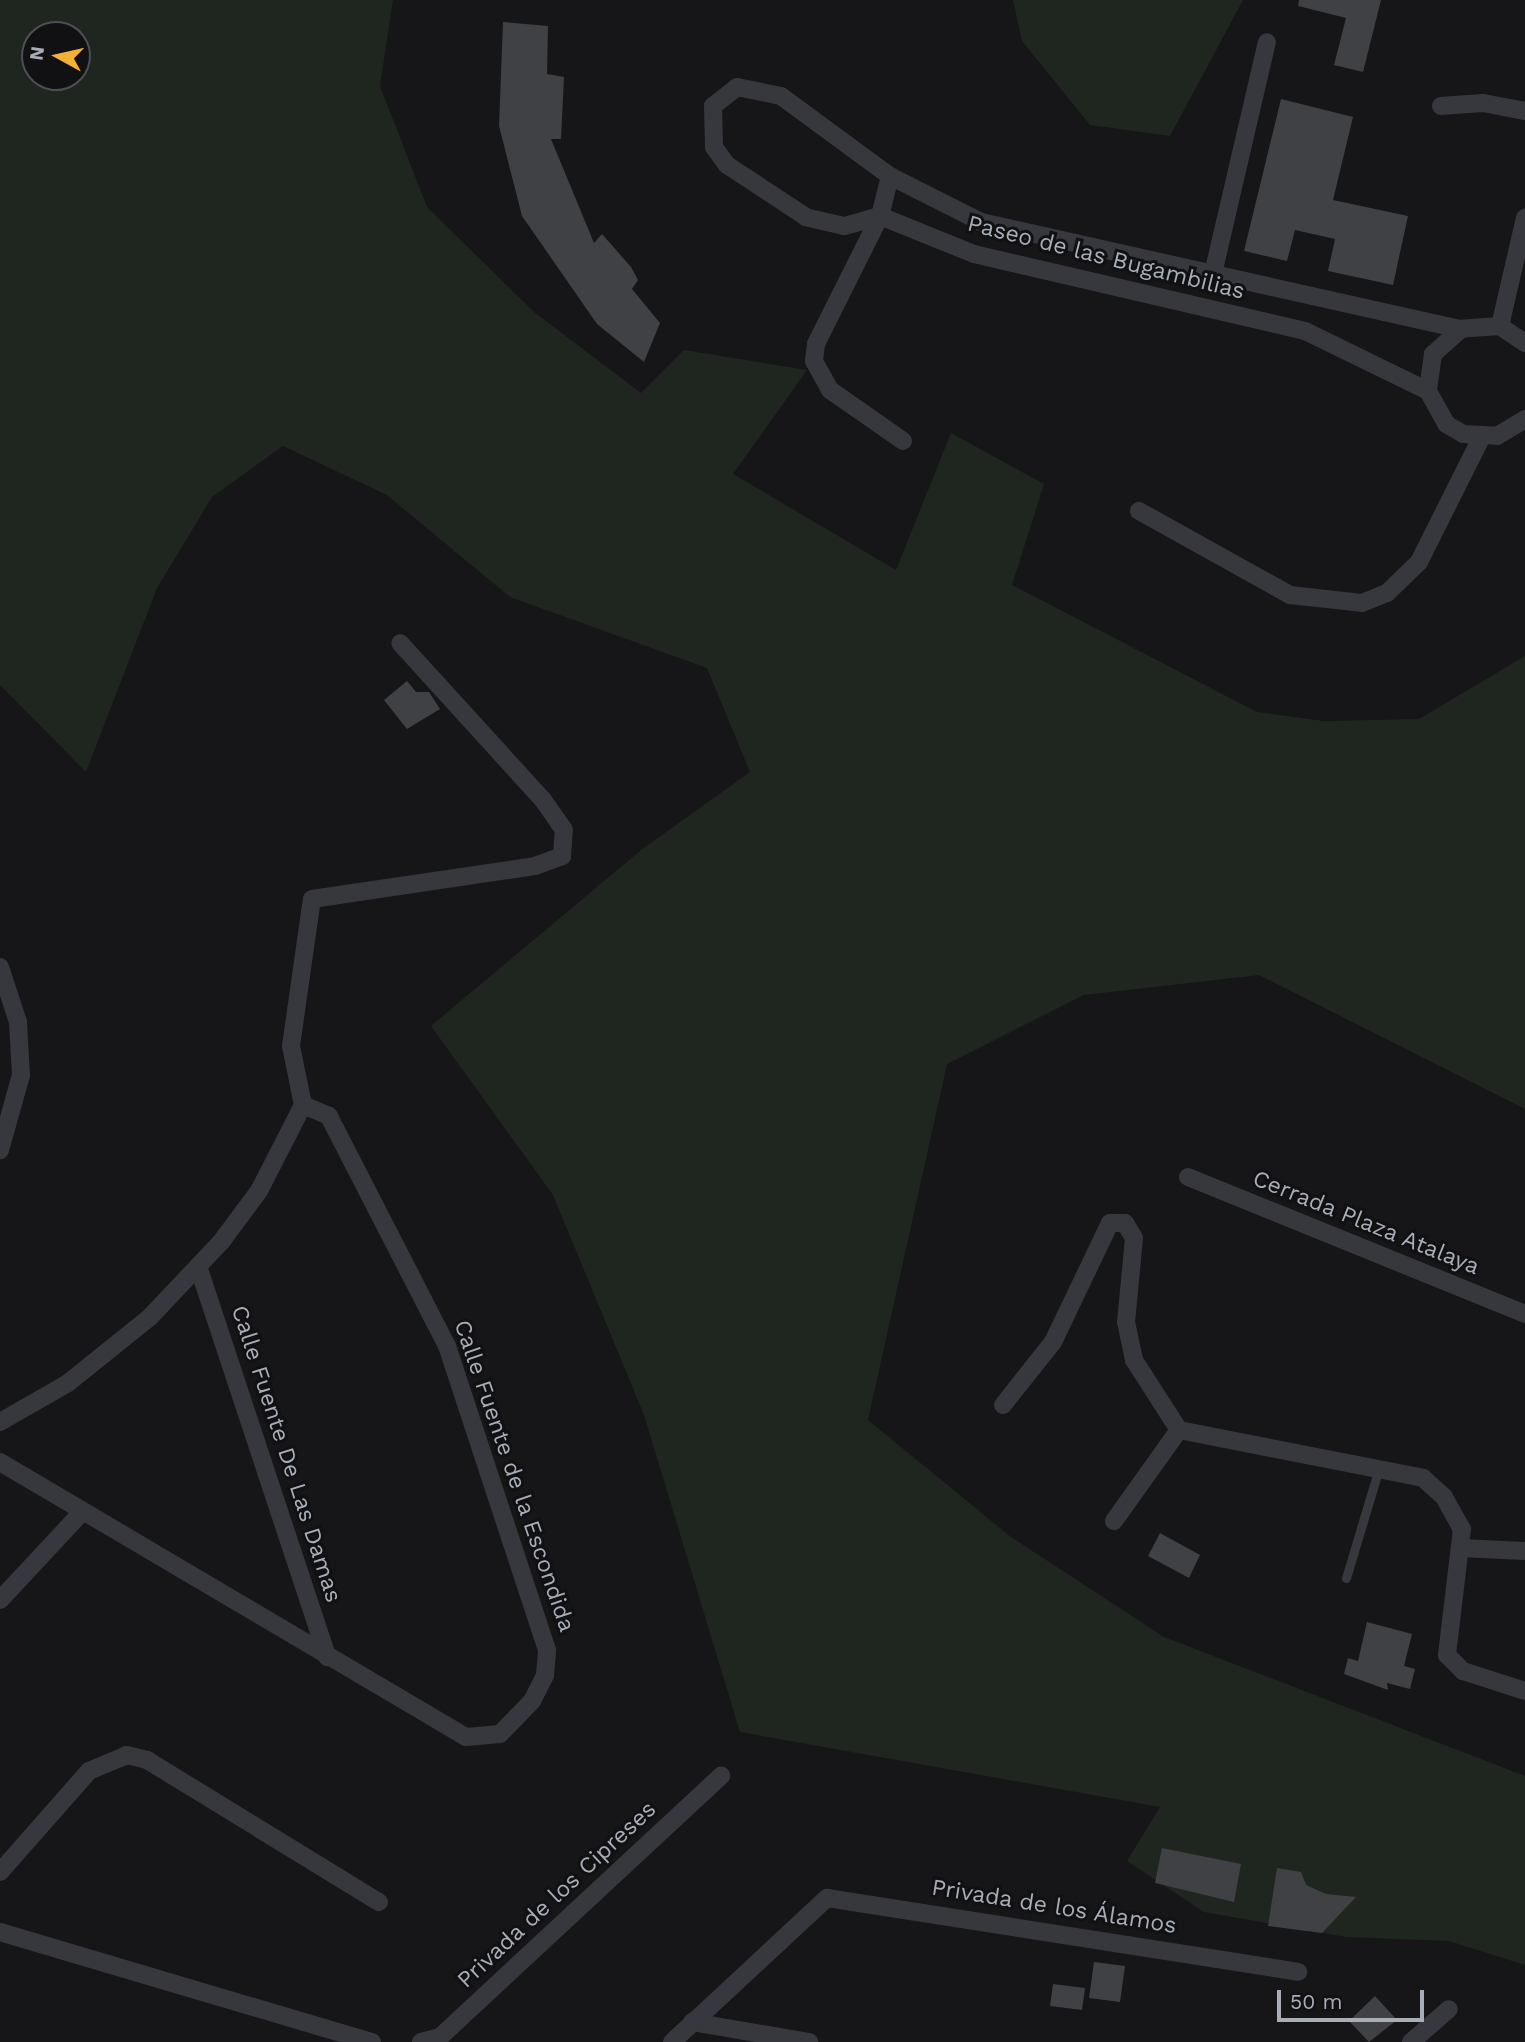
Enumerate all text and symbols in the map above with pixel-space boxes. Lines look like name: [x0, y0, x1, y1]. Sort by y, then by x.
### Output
north arrow: [21, 21, 91, 91]
text: N: [24, 45, 49, 62]
street label: Paseo de las Bugambilias: [964, 210, 1248, 306]
street label: Cerrada Plaza Atalaya: [1248, 1164, 1484, 1282]
street label: Calle Fuente De Las Damas: [225, 1302, 347, 1606]
street label: Calle Fuente de la Escondida: [447, 1316, 581, 1636]
street label: Privada de los Cipreses: [452, 1796, 662, 1994]
street label: Privada de los Álamos: [929, 1874, 1179, 1940]
scale bar: [1280, 1976, 1427, 2020]
text: 50 m: [1290, 1989, 1342, 2014]

